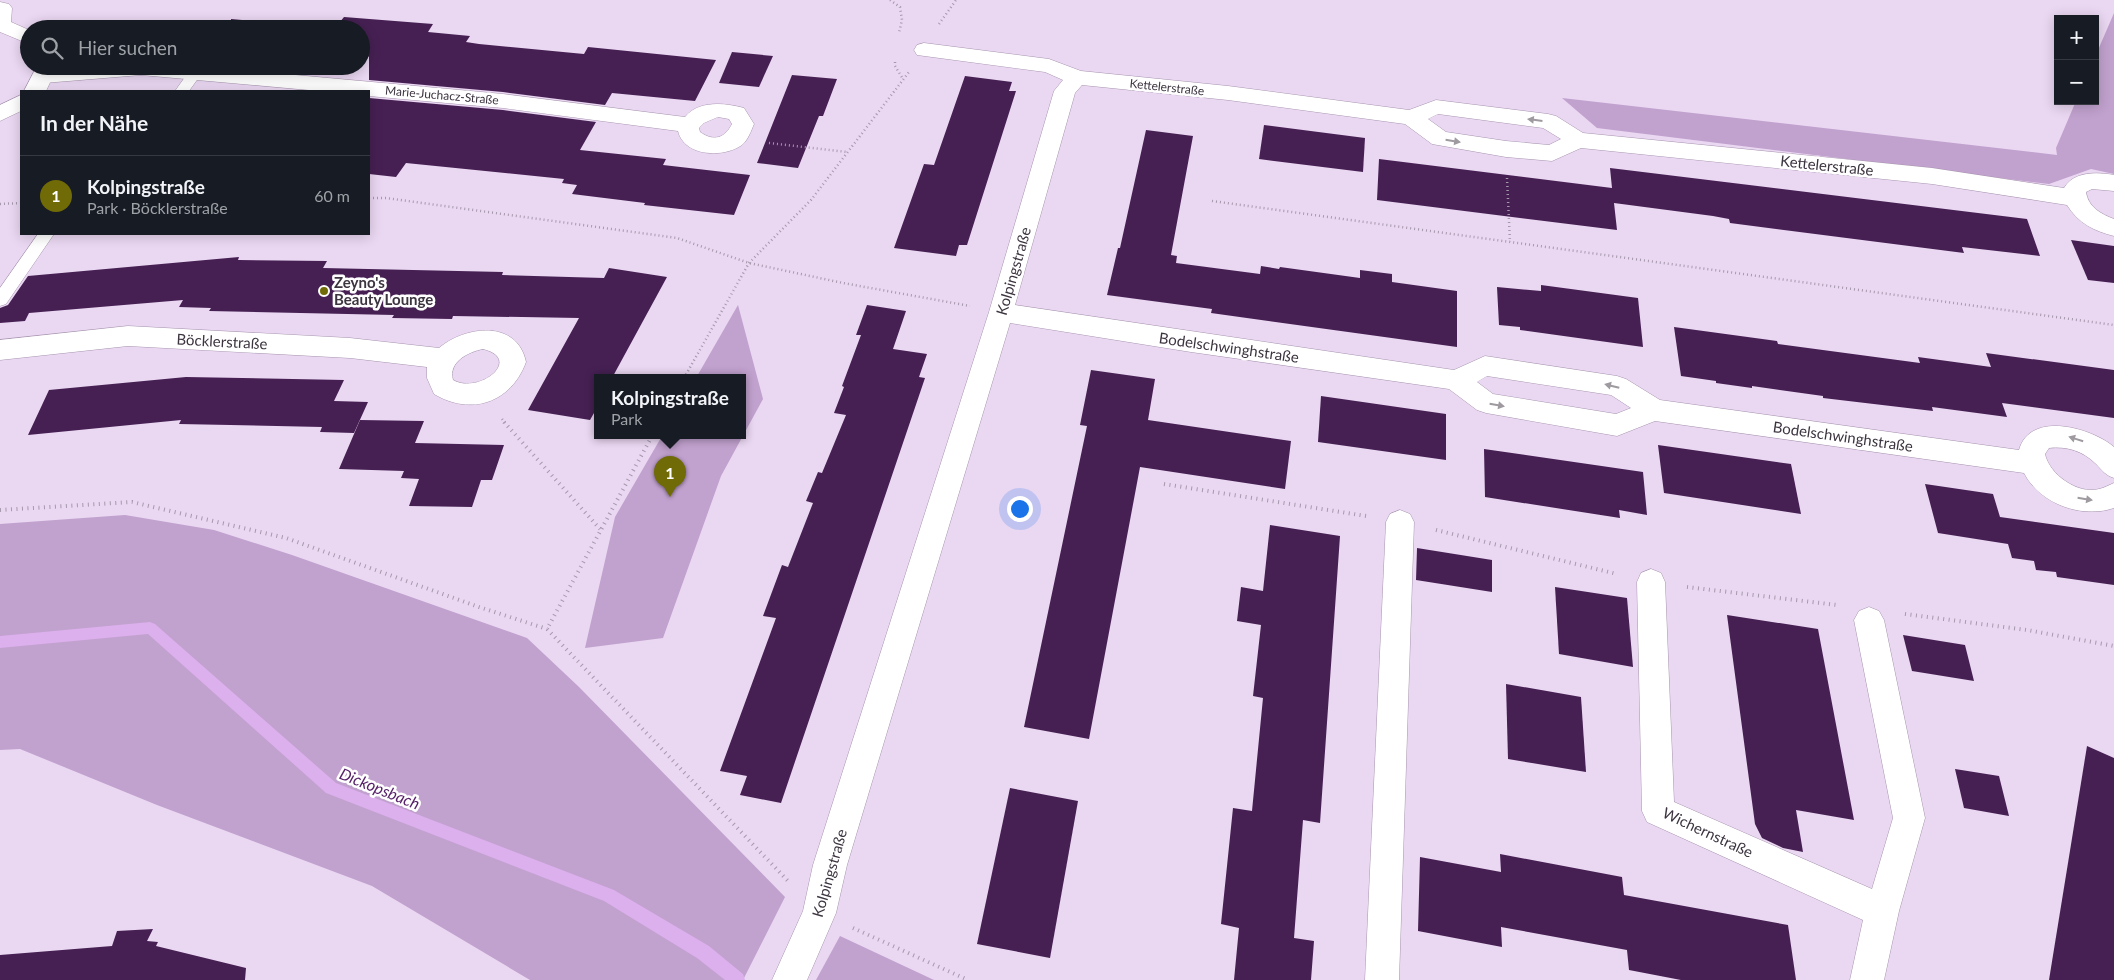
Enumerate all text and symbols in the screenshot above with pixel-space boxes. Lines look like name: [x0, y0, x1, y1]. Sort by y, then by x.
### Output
map controls: [2054, 15, 2099, 105]
button: +: [2054, 15, 2099, 60]
search box: [20, 20, 370, 75]
icon: search: [38, 34, 66, 62]
text: Hier suchen: [78, 36, 177, 59]
button: −: [2054, 60, 2099, 105]
street label: Kettelerstraße: [1129, 76, 1205, 98]
street label: Marie-Juchacz-Straße: [385, 83, 499, 107]
text: In der Nähe: [40, 110, 148, 135]
one-way arrow: [1527, 115, 1543, 123]
one-way arrow: [1445, 137, 1461, 145]
street label: Kettelerstraße: [1780, 151, 1875, 179]
text: Kolpingstraße: [87, 175, 205, 198]
text: 1: [51, 186, 61, 205]
text: 60 m: [314, 186, 350, 205]
text: Park · Böcklerstraße: [87, 198, 228, 217]
street label: Kolpingstraße: [992, 225, 1034, 317]
place label: Zeyno's Beauty Lounge: [334, 273, 433, 308]
marker: Zeyno's Beauty Lounge: [318, 285, 330, 297]
street label: Bodelschwinghstraße: [1158, 328, 1300, 366]
street label: Böcklerstraße: [176, 330, 268, 352]
popup: [594, 374, 746, 439]
one-way arrow: [1604, 382, 1619, 390]
text: Kolpingstraße: [611, 386, 729, 409]
one-way arrow: [1490, 401, 1506, 409]
text: Park: [611, 409, 642, 428]
street label: Bodelschwinghstraße: [1772, 417, 1914, 455]
one-way arrow: [2068, 435, 2083, 443]
pin: 1: [654, 456, 686, 497]
your location: [1007, 496, 1033, 522]
one-way arrow: [2077, 496, 2093, 504]
water label: Dickopsbach: [337, 763, 423, 813]
street label: Wichernstraße: [1660, 803, 1756, 861]
street label: Kolpingstraße: [808, 827, 850, 919]

